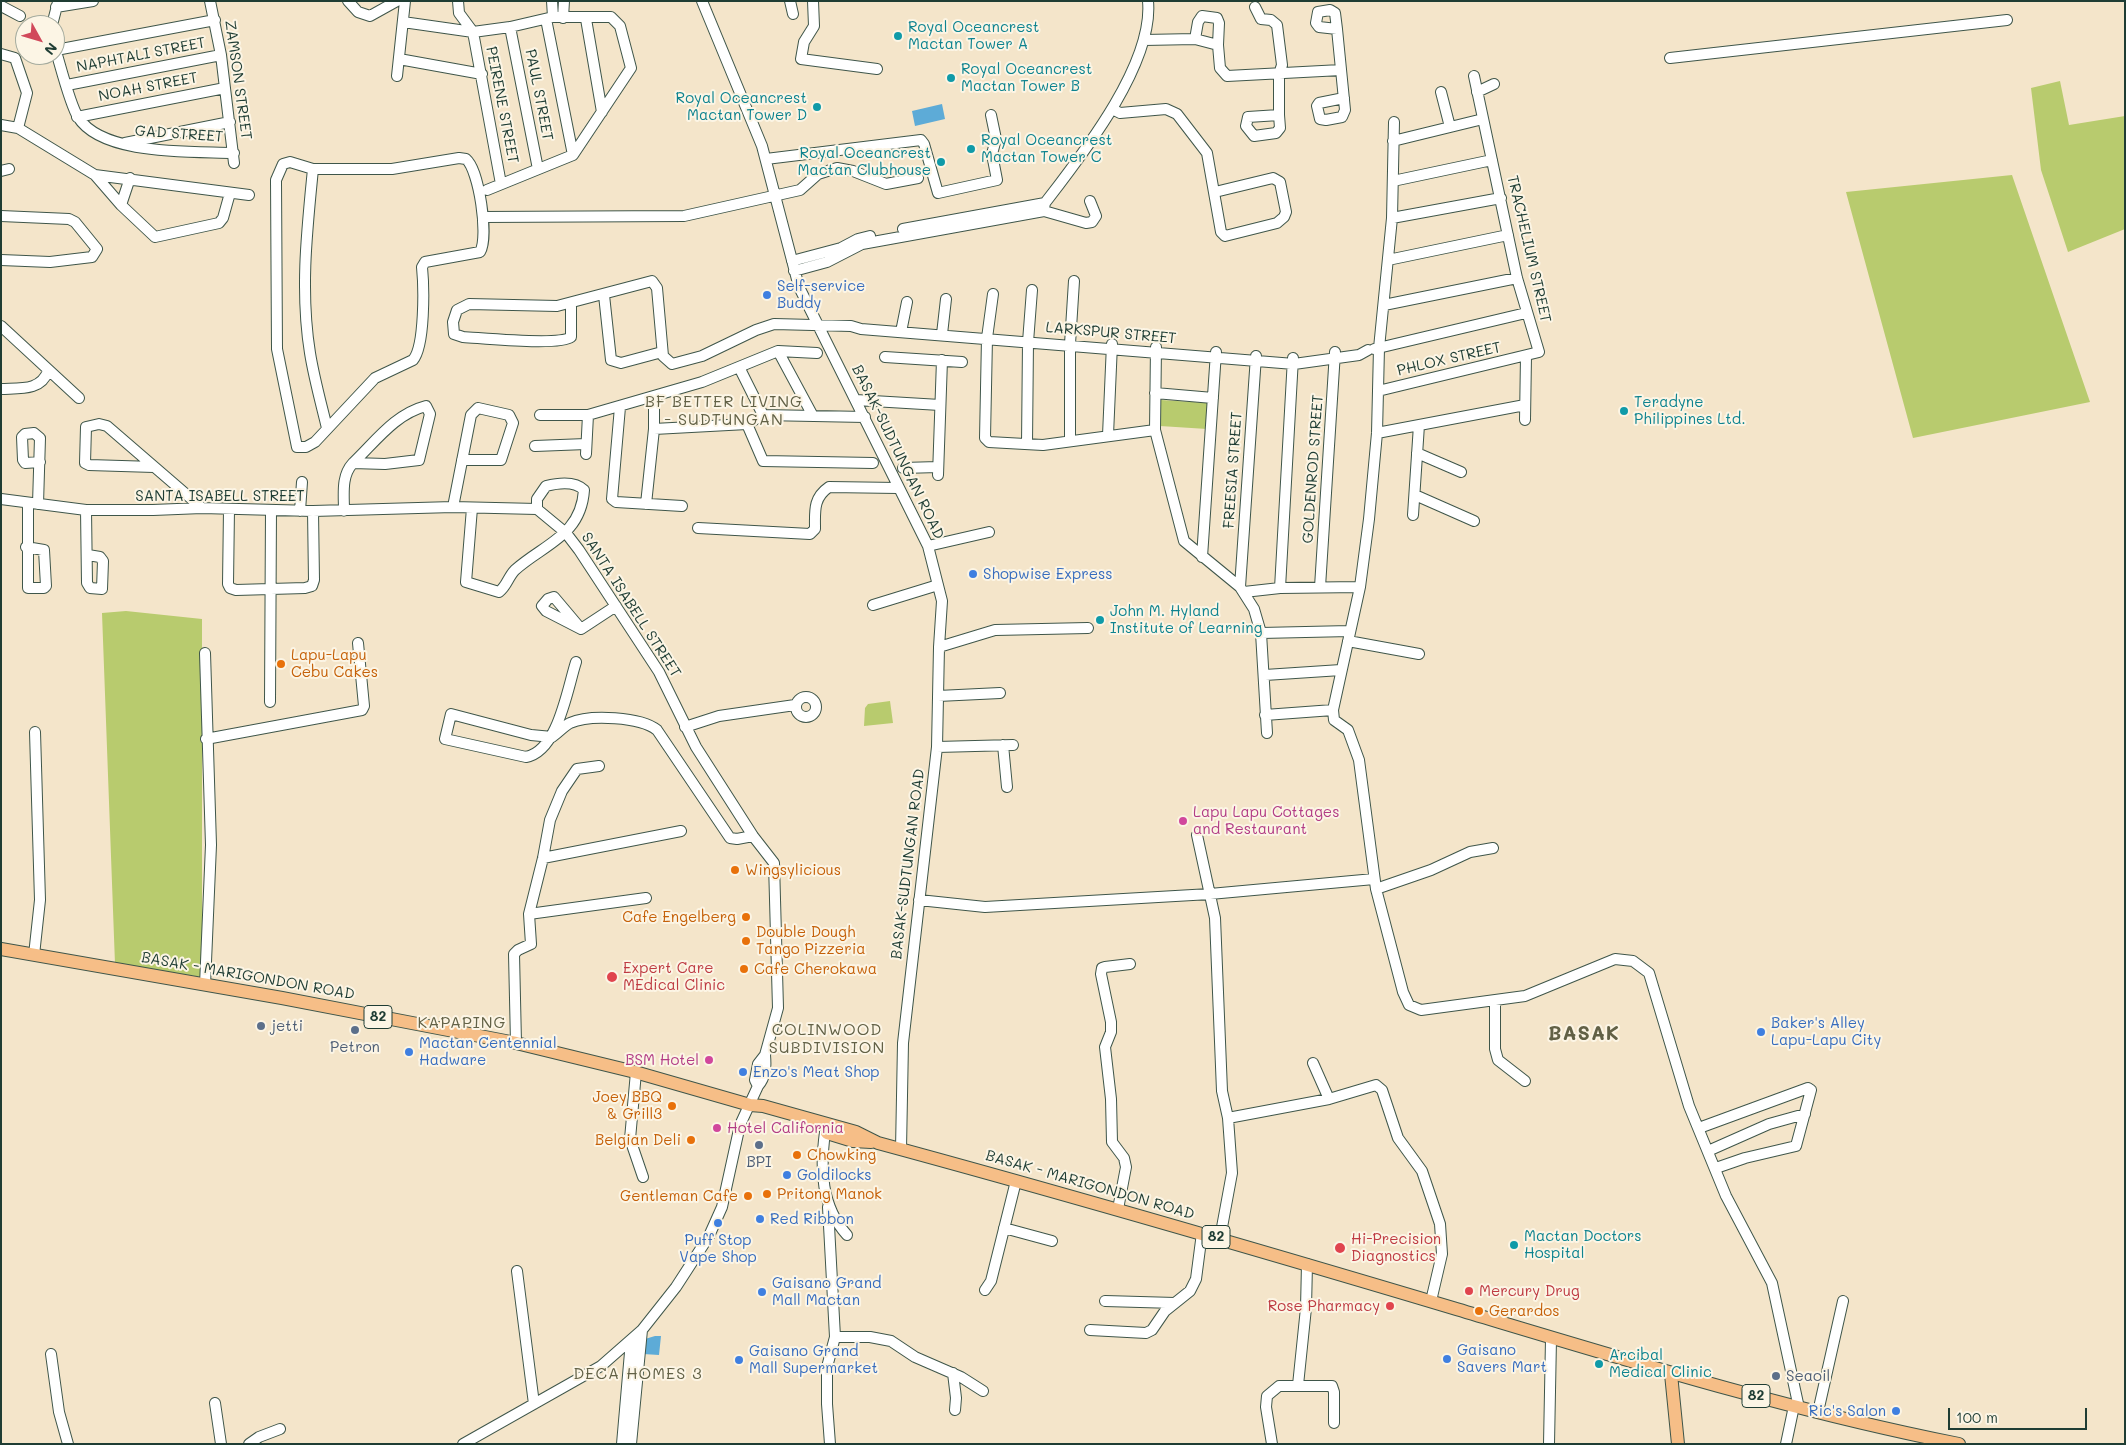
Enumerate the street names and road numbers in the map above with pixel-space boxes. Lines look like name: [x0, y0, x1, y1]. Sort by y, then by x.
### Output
street label: ZAMSON STREET: [221, 19, 255, 141]
street label: NAPHTALI STREET: [75, 34, 207, 76]
street label: PEIRENE STREET: [482, 45, 522, 165]
street label: PAUL STREET: [521, 48, 557, 142]
street label: NOAH STREET: [97, 69, 199, 105]
street label: GAD STREET: [134, 122, 224, 146]
street label: TRACHELIUM STREET: [1503, 174, 1555, 324]
street label: LARKSPUR STREET: [1045, 318, 1177, 348]
street label: PHLOX STREET: [1395, 338, 1503, 380]
street label: BASAK-SUDTUNGAN ROAD: [848, 362, 948, 542]
street label: GOLDENROD STREET: [1299, 394, 1327, 544]
street label: FREESIA STREET: [1220, 411, 1246, 529]
street label: SANTA ISABELL STREET: [135, 487, 305, 505]
street label: SANTA ISABELL STREET: [577, 529, 685, 681]
street label: BASAK-SUDTUNGAN ROAD: [887, 768, 929, 960]
street label: BASAK - MARIGONDON ROAD: [140, 948, 356, 1004]
road number: 82: [364, 1006, 392, 1028]
street label: BASAK - MARIGONDON ROAD: [984, 1147, 1196, 1223]
road number: 82: [1202, 1226, 1230, 1248]
road number: 82: [1742, 1384, 1770, 1408]

